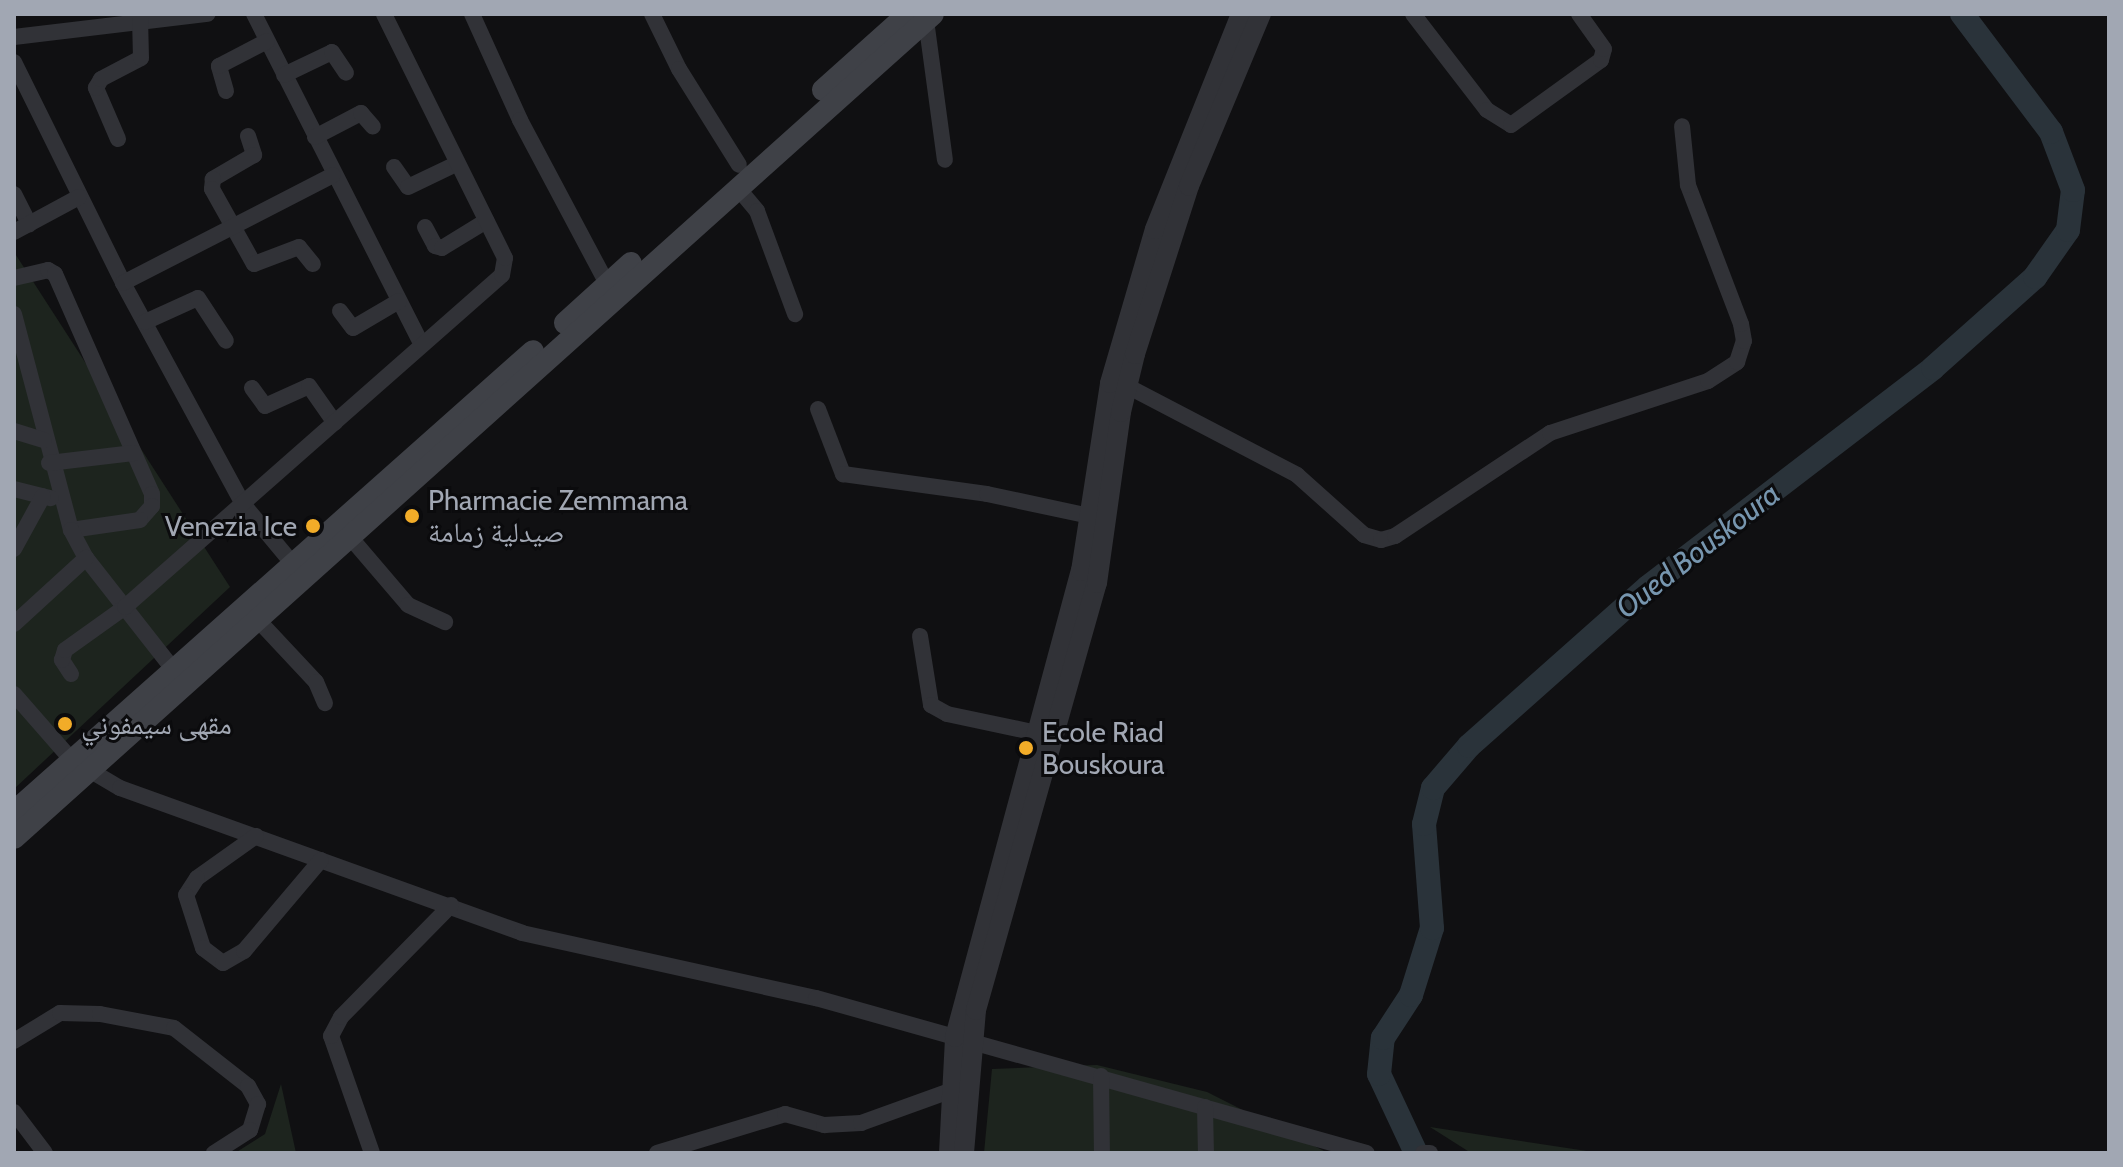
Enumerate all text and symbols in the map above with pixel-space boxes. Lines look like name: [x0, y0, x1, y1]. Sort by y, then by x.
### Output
water label: Oued Bouskoura: [1609, 476, 1787, 626]
place label: Pharmacie Zemmama صيدلية زمامة: [428, 483, 688, 549]
marker: Pharmacie Zemmama صيدلية زمامة: [403, 507, 421, 525]
place label: Venezia Ice: [165, 509, 297, 543]
marker: Venezia Ice: [304, 517, 322, 535]
place label: مقهى سيمفوني: [81, 707, 232, 741]
marker: مقهى سيمفوني: [56, 715, 74, 733]
place label: Ecole Riad Bouskoura: [1042, 715, 1164, 781]
marker: Ecole Riad Bouskoura: [1017, 739, 1035, 757]

